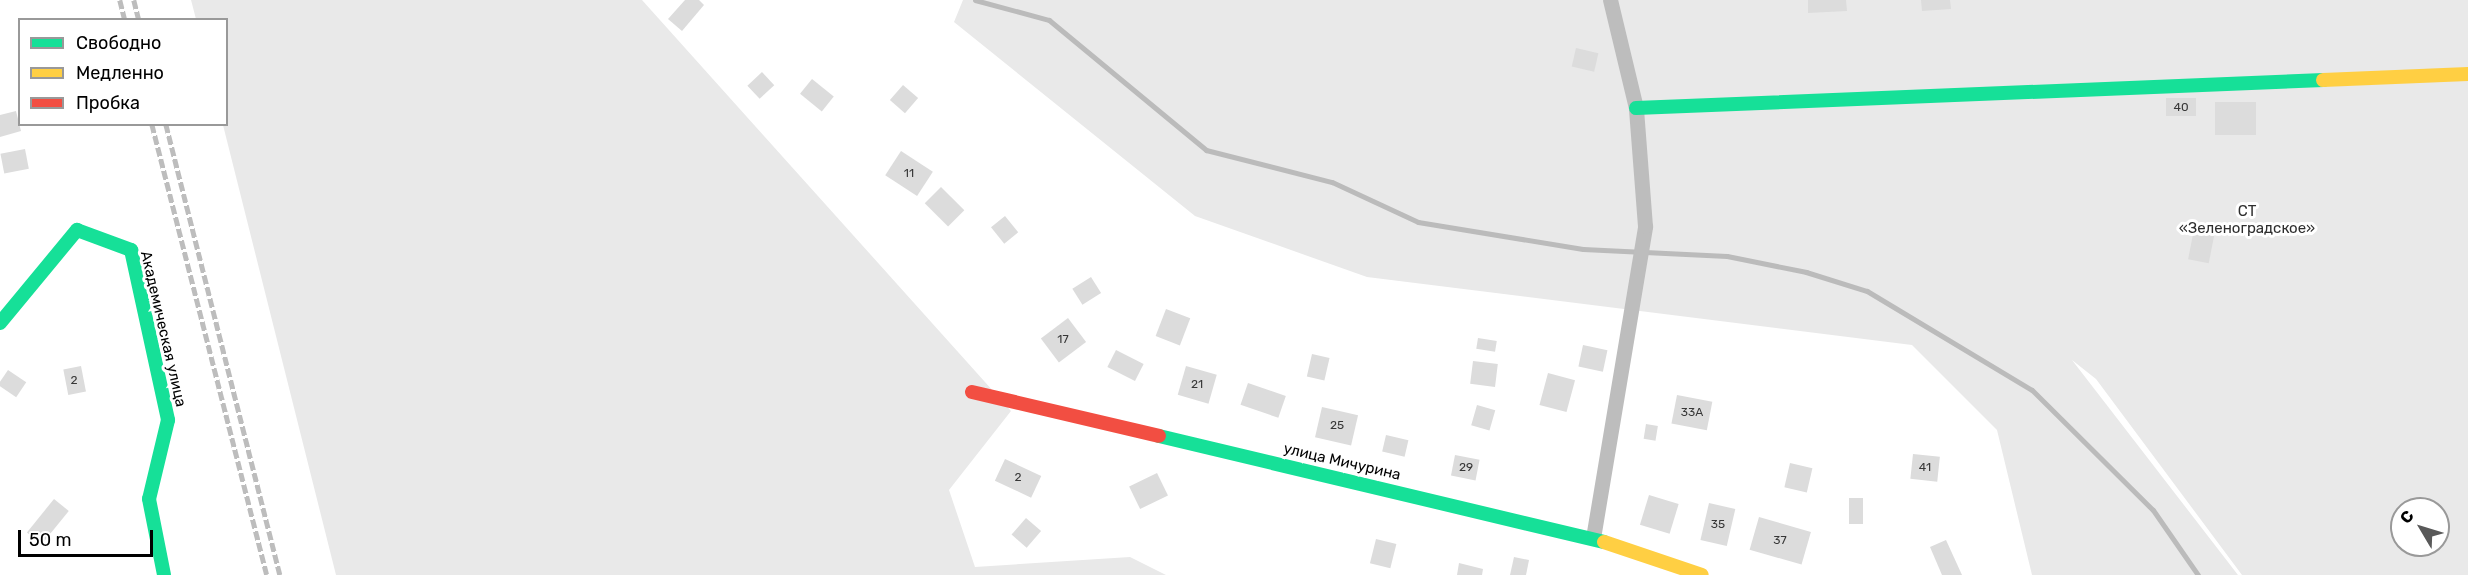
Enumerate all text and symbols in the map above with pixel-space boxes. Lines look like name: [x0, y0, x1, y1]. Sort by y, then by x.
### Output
legend: [18, 18, 228, 126]
text: Свободно: [76, 32, 161, 54]
text: Медленно: [76, 62, 164, 84]
text: Пробка: [76, 92, 140, 114]
house number: 40: [2173, 101, 2189, 115]
house number: 11: [904, 167, 914, 181]
park label: СТ «Зеленоградское»: [2179, 202, 2315, 237]
street label: Академическая улица: [136, 249, 190, 409]
house number: 17: [1057, 333, 1069, 347]
house number: 2: [70, 374, 78, 388]
house number: 21: [1191, 378, 1203, 392]
house number: 33А: [1681, 406, 1703, 420]
house number: 25: [1330, 419, 1344, 433]
street label: улица Мичурина: [1282, 440, 1402, 484]
house number: 29: [1459, 461, 1473, 475]
house number: 41: [1919, 461, 1931, 475]
house number: 2: [1014, 471, 1022, 485]
north arrow: [2390, 497, 2450, 557]
text: С: [2396, 507, 2418, 527]
scale bar: [21, 518, 156, 556]
house number: 35: [1711, 518, 1725, 532]
text: 50 m: [29, 529, 72, 551]
house number: 37: [1773, 534, 1787, 548]

